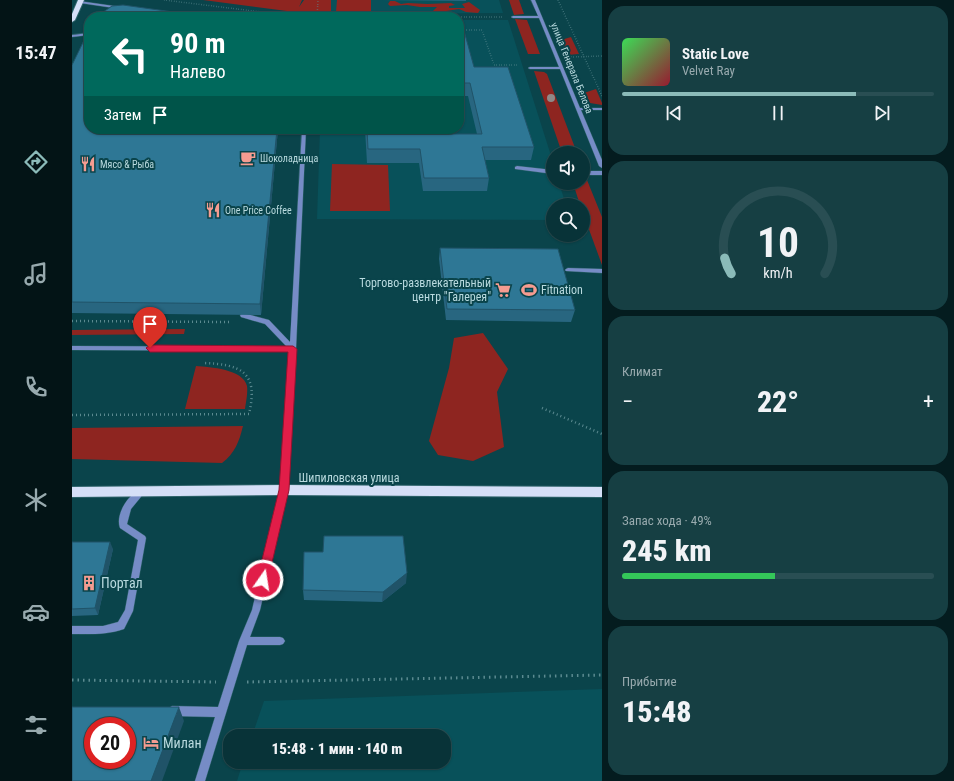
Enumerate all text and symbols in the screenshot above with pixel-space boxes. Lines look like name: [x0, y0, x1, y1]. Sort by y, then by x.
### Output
street label: улица Генерала Белова: [549, 21, 595, 115]
text: 90 m: [170, 27, 226, 60]
icon: left: [104, 28, 156, 80]
text: 15:47: [15, 42, 57, 63]
text: Static Love: [682, 45, 749, 63]
text: Налево: [170, 61, 226, 82]
text: Velvet Ray: [682, 63, 735, 78]
icon: previous: [663, 102, 685, 124]
icon: pause: [767, 102, 789, 124]
icon: next: [871, 102, 893, 124]
icon: arrive: [149, 104, 171, 126]
text: Затем: [104, 106, 141, 124]
map controls: [546, 146, 590, 242]
button: sound: [546, 146, 590, 190]
icon: directions: [22, 148, 50, 176]
cafe icon: Шоколадница: [239, 149, 257, 167]
place label: Шоколадница: [260, 153, 318, 164]
restaurant icon: Мясо & Рыба: [79, 155, 97, 173]
place label: Мясо & Рыба: [100, 159, 154, 170]
button: search: [546, 198, 590, 242]
restaurant icon: One Price Coffee: [204, 201, 222, 219]
place label: One Price Coffee: [225, 205, 292, 216]
text: 10: [757, 217, 799, 266]
icon: music: [22, 260, 50, 288]
text: km/h: [763, 264, 793, 280]
place label: Торгово-развлекательный центр "Галерея": [359, 276, 491, 304]
supermarket icon: Торгово-развлекательный центр "Галерея": [494, 281, 512, 299]
sports icon: Fitnation: [520, 281, 538, 299]
place label: Fitnation: [541, 283, 583, 297]
pin: [133, 307, 167, 348]
icon: arrive: [139, 313, 161, 335]
text: Климат: [622, 364, 663, 379]
icon: phone: [22, 373, 50, 401]
text: 22°: [757, 384, 799, 419]
text: −: [622, 389, 633, 414]
text: +: [923, 389, 934, 414]
street label: Шипиловская улица: [299, 471, 400, 485]
icon: climate: [22, 486, 50, 514]
text: Запас хода · 49%: [622, 513, 712, 528]
text: 245 km: [622, 533, 711, 568]
position arrow: [242, 559, 284, 601]
building icon: Портал: [80, 574, 98, 592]
place label: Портал: [101, 575, 143, 591]
icon: car: [22, 598, 50, 626]
text: Прибытие: [622, 674, 677, 689]
text: 15:48: [622, 694, 691, 729]
icon: filters: [22, 711, 50, 739]
speed limit sign: 20: [84, 717, 136, 769]
hotel icon: Милан: [142, 734, 160, 752]
place label: Милан: [163, 735, 202, 751]
text: 15:48 · 1 мин · 140 m: [272, 740, 402, 758]

